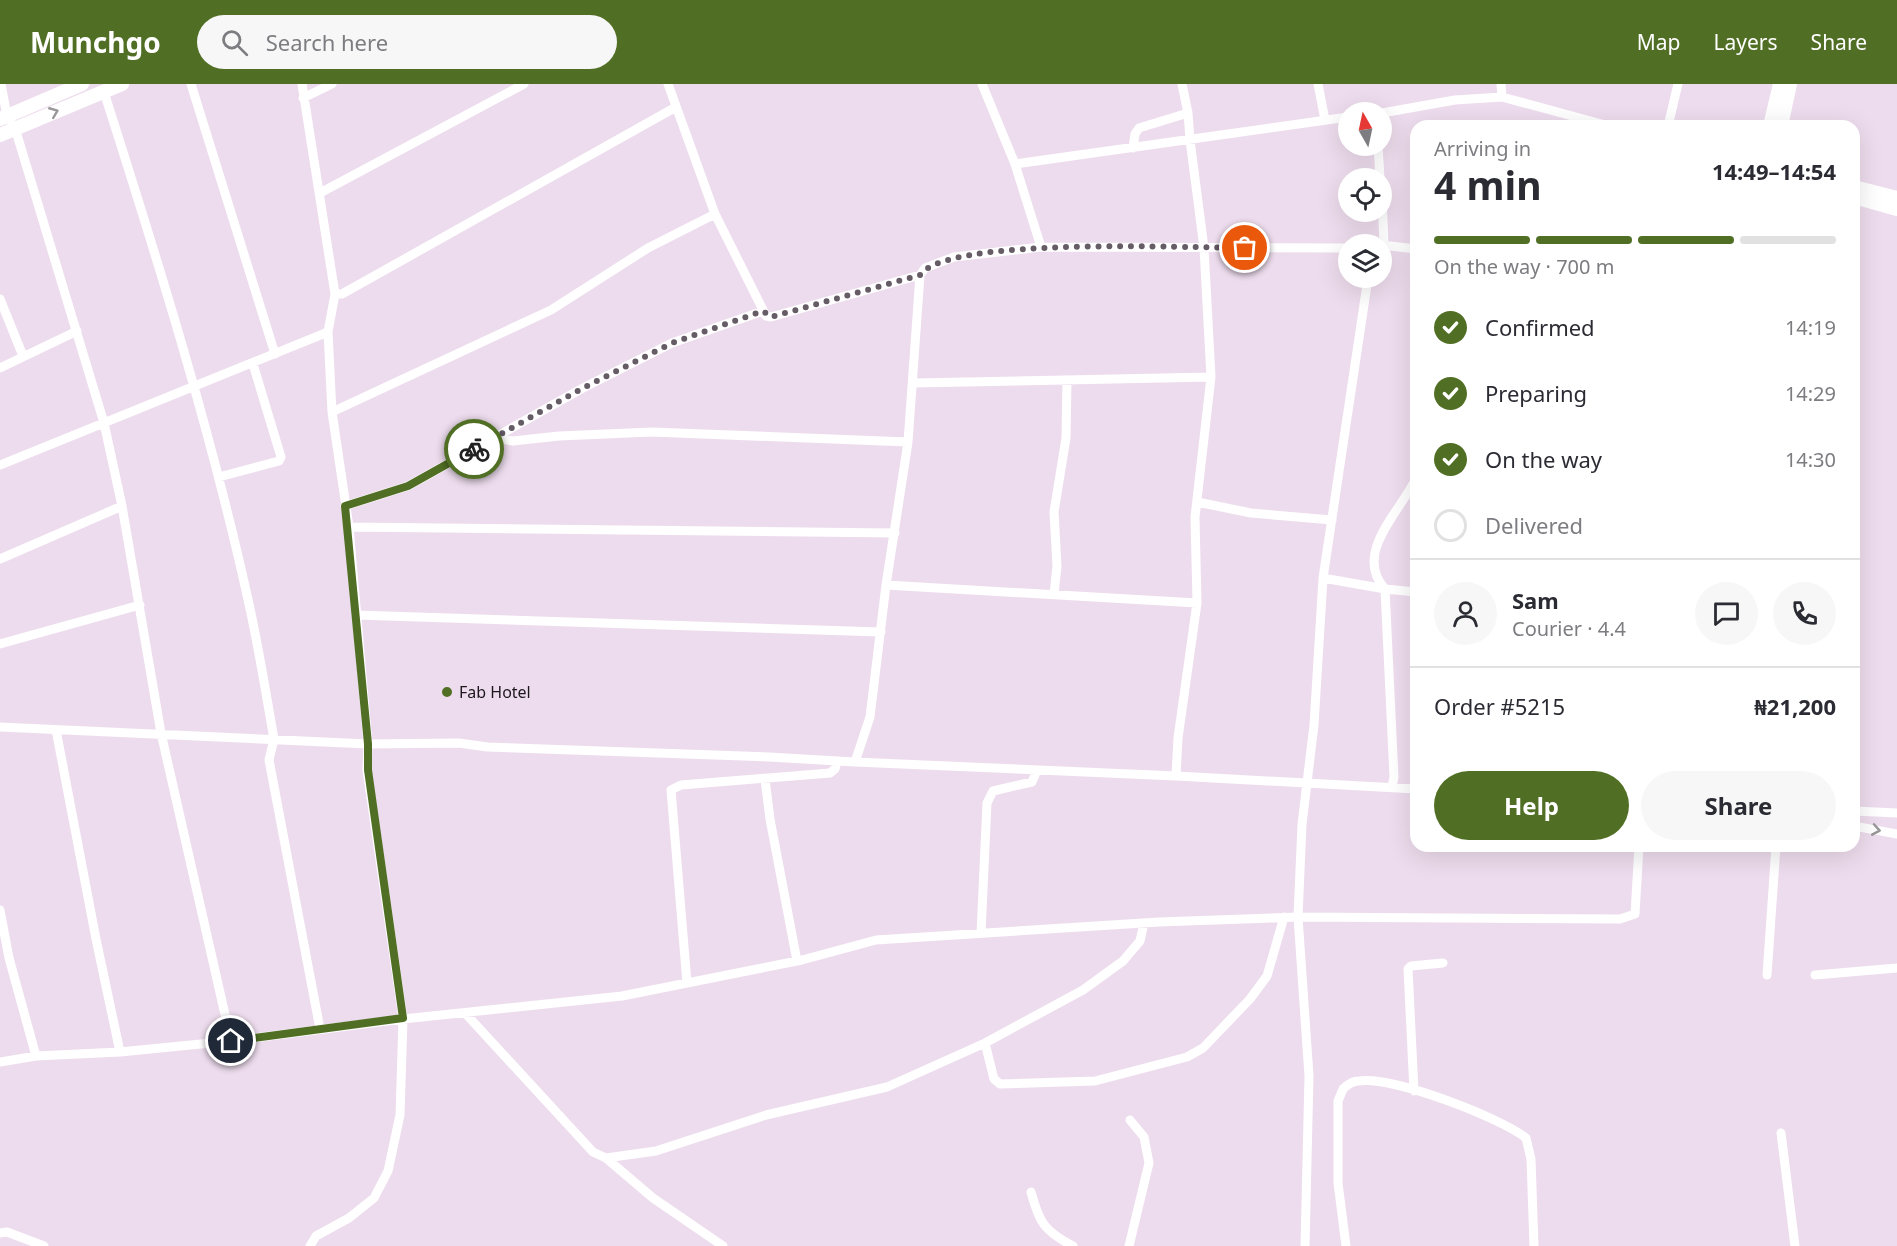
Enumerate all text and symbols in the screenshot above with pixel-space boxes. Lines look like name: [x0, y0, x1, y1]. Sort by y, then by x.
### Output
search box: [197, 15, 617, 69]
text: Munchgo: [30, 23, 161, 61]
icon: search: [218, 26, 251, 59]
text: Search here: [266, 27, 388, 57]
text: Map: [1637, 28, 1681, 56]
text: Layers: [1714, 28, 1778, 56]
text: Share: [1811, 28, 1867, 56]
north arrow: [1338, 102, 1392, 156]
map controls: [1338, 102, 1392, 288]
one-way arrow: [48, 107, 59, 119]
text: Arriving in: [1434, 135, 1531, 162]
text: 14:49–14:54: [1712, 156, 1836, 186]
text: 4 min: [1434, 158, 1541, 211]
button: locate: [1338, 168, 1392, 222]
pin: [1219, 222, 1270, 273]
icon: bag: [1228, 231, 1261, 264]
button: layers: [1338, 234, 1392, 288]
text: On the way · 700 m: [1434, 253, 1614, 280]
icon: check: [1434, 311, 1467, 344]
text: Confirmed: [1485, 312, 1595, 342]
text: 14:19: [1785, 314, 1836, 341]
icon: check: [1434, 377, 1467, 410]
text: Preparing: [1485, 378, 1587, 408]
text: 14:29: [1785, 380, 1836, 407]
courier: [444, 419, 504, 479]
icon: bike: [458, 433, 491, 466]
icon: check: [1434, 443, 1467, 476]
text: On the way: [1485, 444, 1602, 474]
text: 14:30: [1785, 446, 1836, 473]
text: Delivered: [1485, 510, 1583, 540]
button: person: [1434, 582, 1497, 645]
button: chat: [1695, 582, 1758, 645]
button: phone: [1773, 582, 1836, 645]
text: Sam: [1512, 585, 1559, 615]
text: Courier · 4.4: [1512, 615, 1626, 642]
place label: Fab Hotel: [459, 681, 531, 703]
marker: Fab Hotel: [440, 685, 454, 699]
text: Order #5215: [1434, 691, 1565, 721]
text: ₦21,200: [1754, 691, 1836, 721]
button: Help: [1434, 771, 1629, 840]
button: Share: [1641, 771, 1836, 840]
one-way arrow: [1870, 823, 1880, 836]
pin: [205, 1015, 256, 1066]
icon: home: [214, 1024, 247, 1057]

